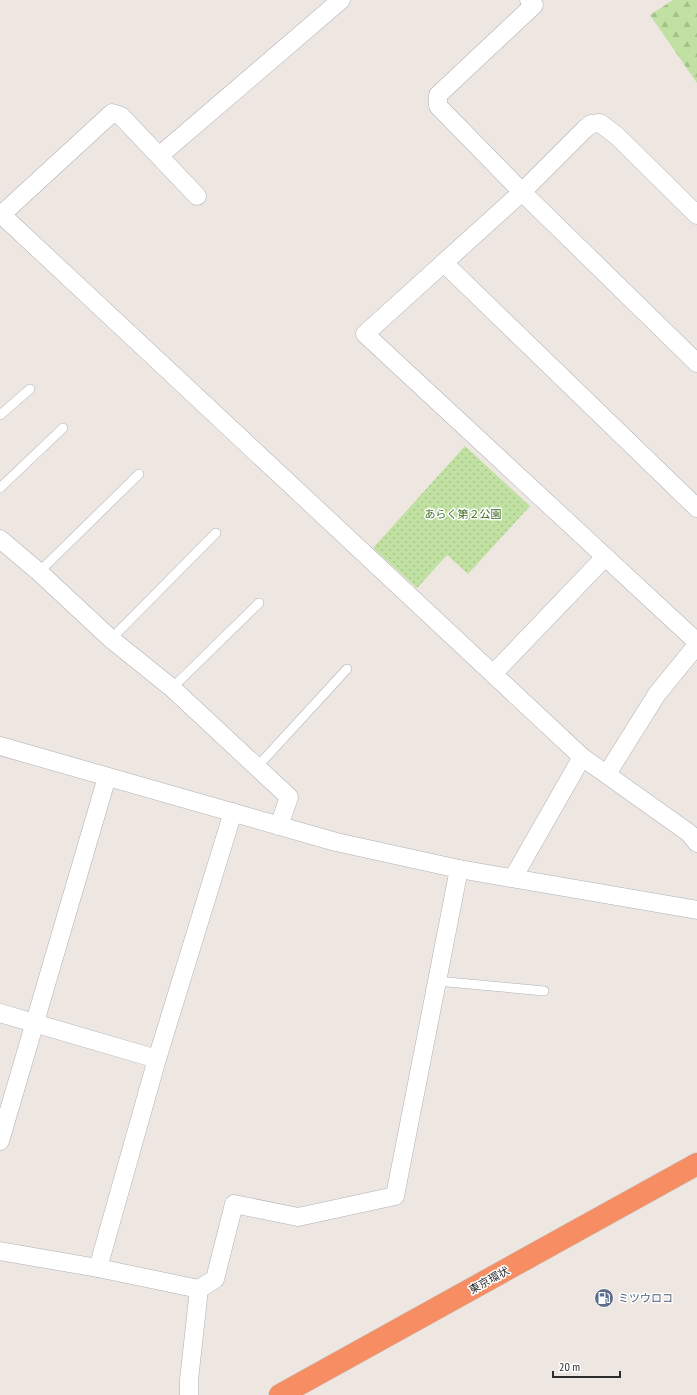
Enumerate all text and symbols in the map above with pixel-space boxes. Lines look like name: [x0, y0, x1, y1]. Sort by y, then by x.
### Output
park label: あらく第２公園: [425, 507, 502, 521]
street label: 東京環状: [466, 1263, 513, 1297]
fuel station icon: ミツウロコ: [593, 1287, 615, 1309]
place label: ミツウロコ: [618, 1291, 673, 1305]
scale bar: [553, 1353, 620, 1379]
text: 20 m: [559, 1359, 580, 1374]

